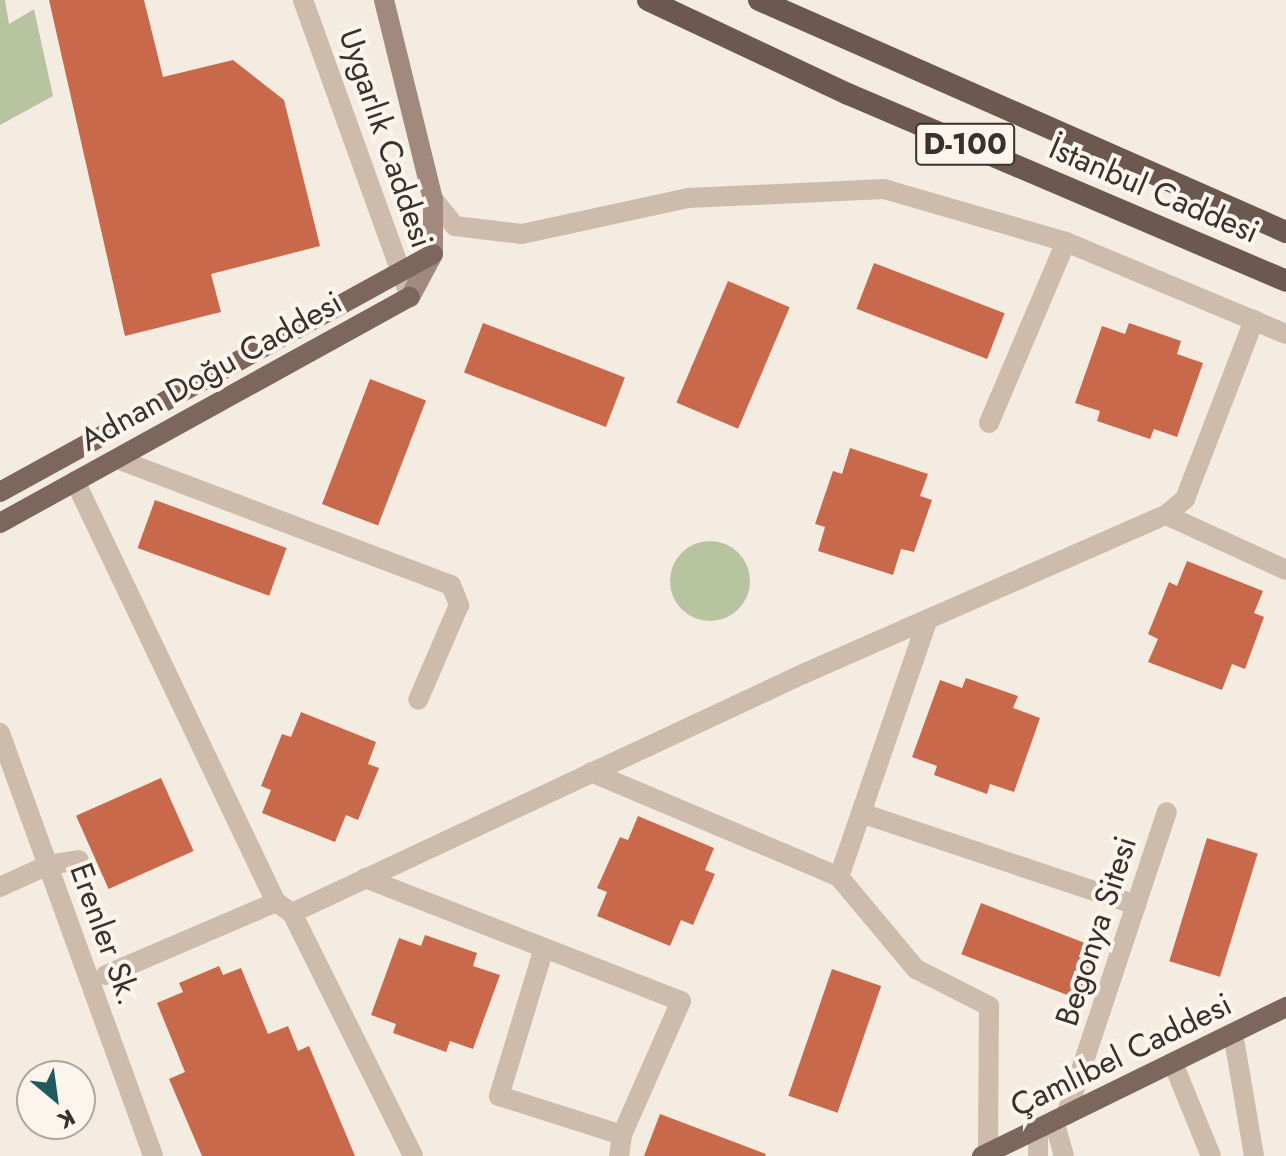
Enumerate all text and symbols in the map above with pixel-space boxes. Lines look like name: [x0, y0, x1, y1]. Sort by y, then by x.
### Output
street label: Uygarlık Caddesi: [331, 23, 441, 253]
road number: D-100: [915, 118, 1015, 170]
street label: İstanbul Caddesi: [1043, 129, 1265, 251]
street label: Adnan Doğu Caddesi: [73, 283, 349, 459]
street label: Begonya Sitesi: [1047, 831, 1145, 1031]
street label: Erenler Sk.: [62, 858, 148, 1010]
street label: Çamlıbel Caddesi: [1004, 985, 1238, 1125]
north arrow: [16, 1060, 96, 1140]
text: K: [52, 1102, 81, 1137]

